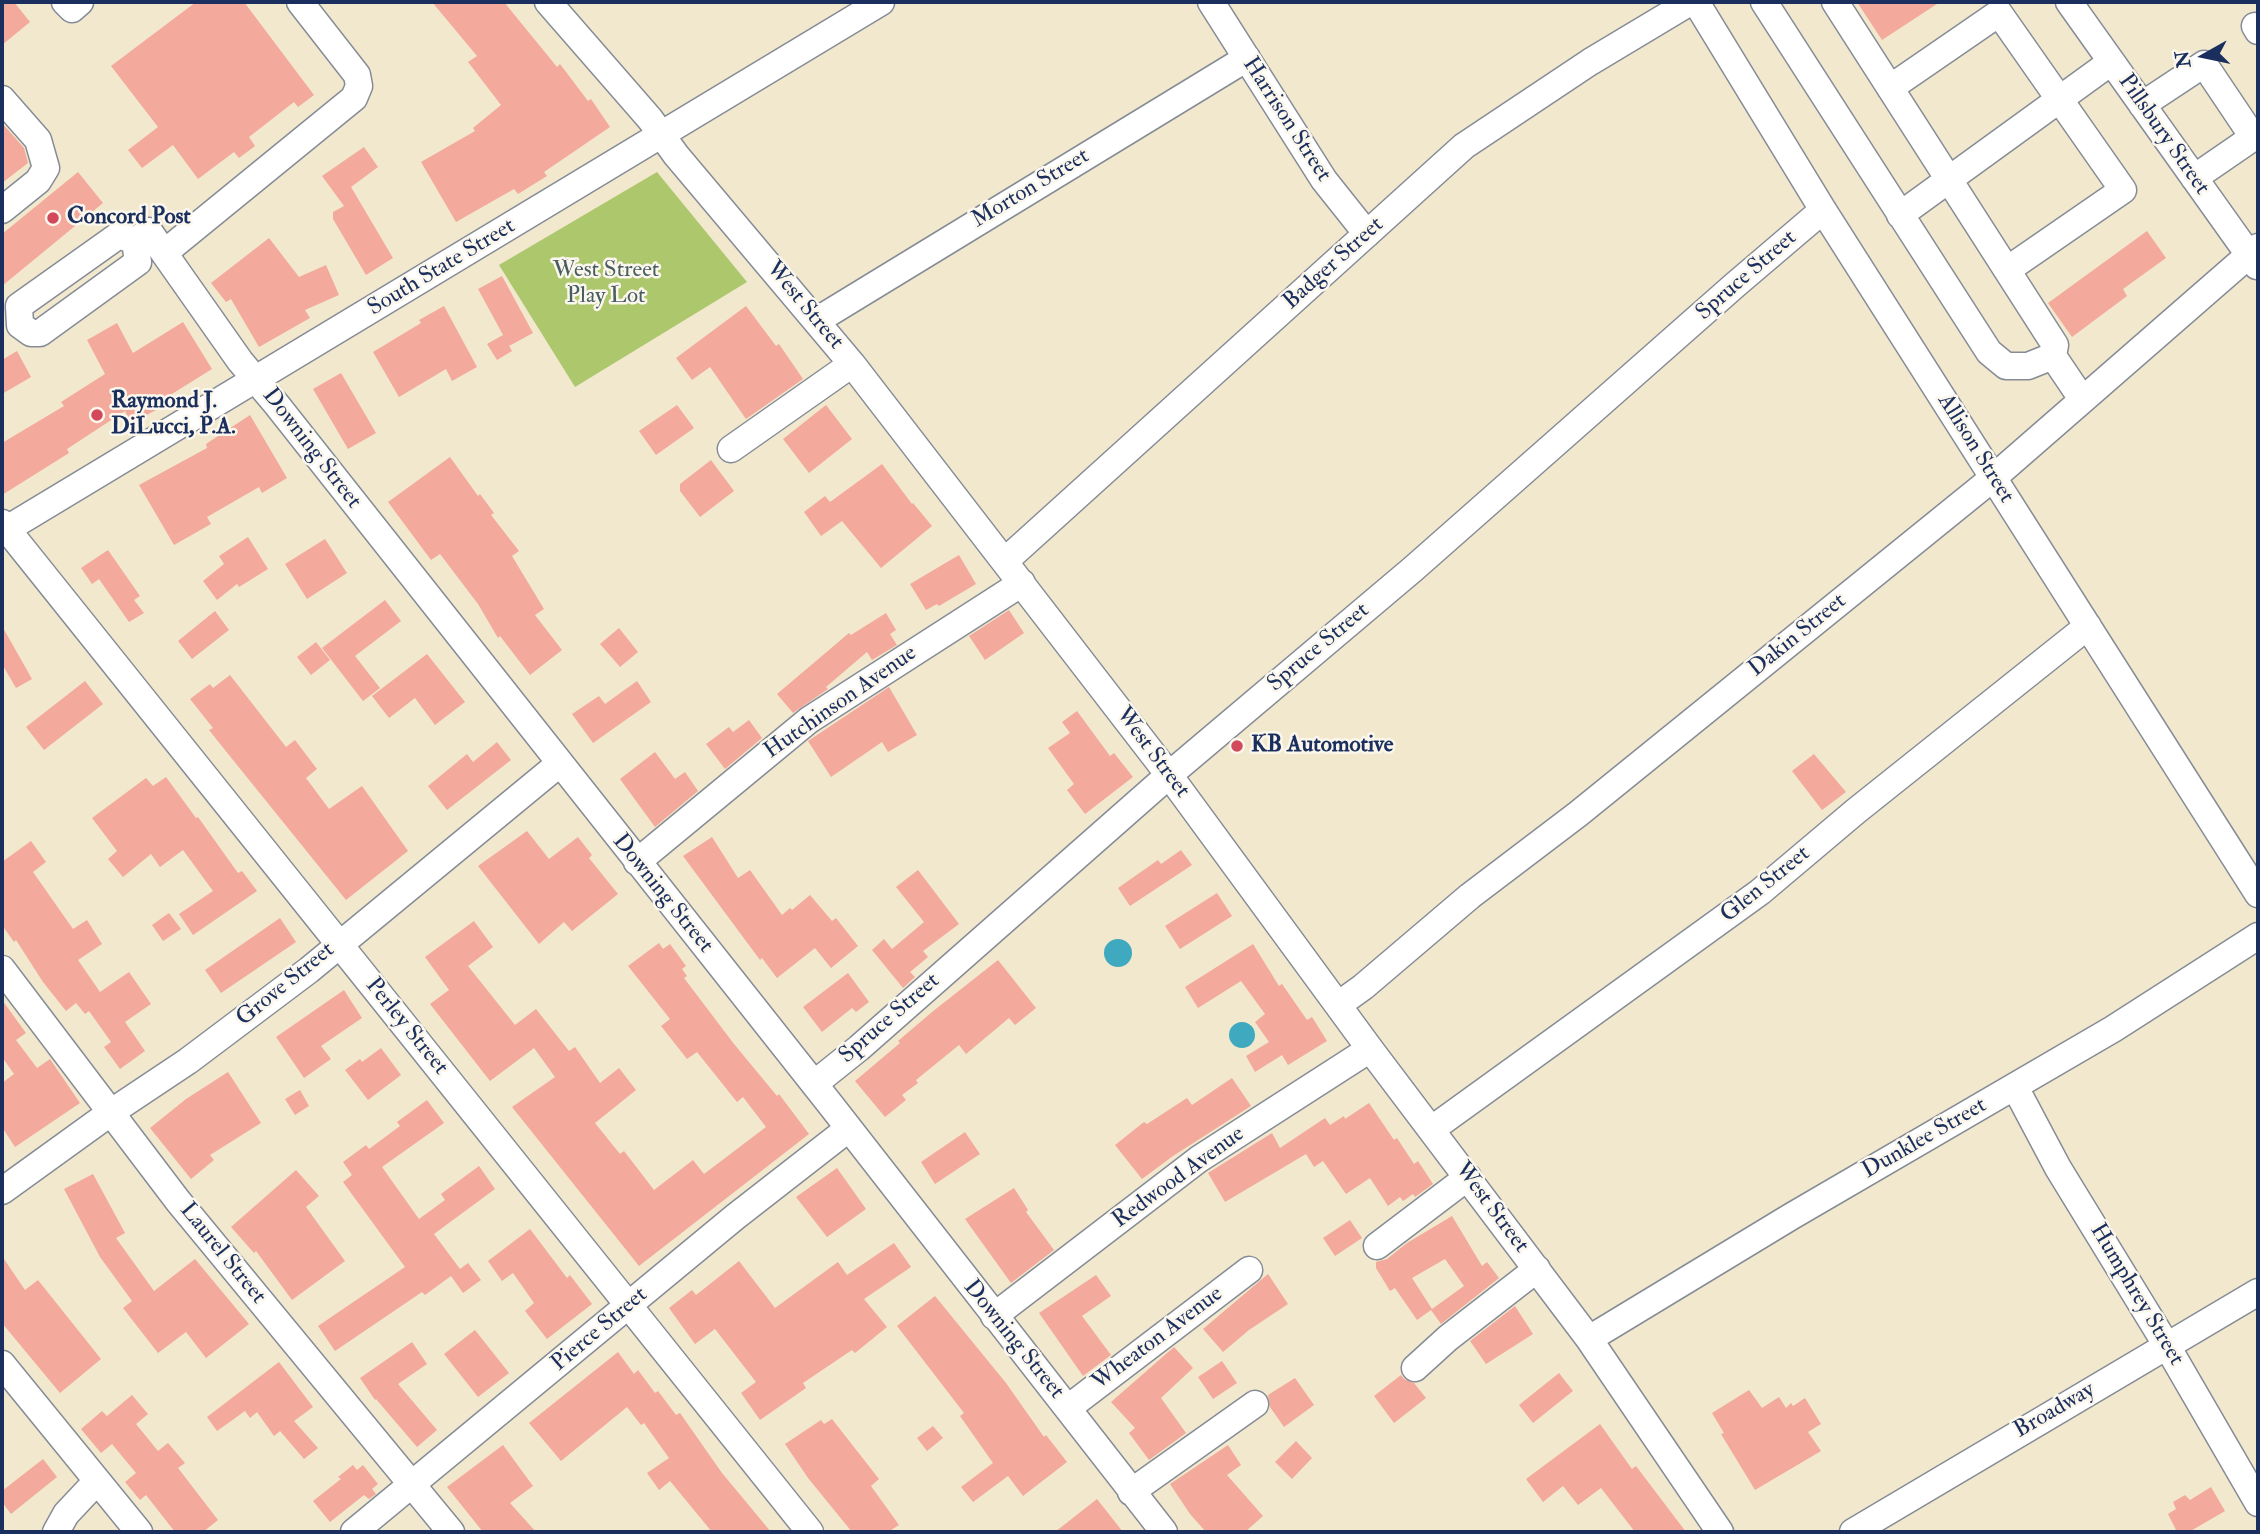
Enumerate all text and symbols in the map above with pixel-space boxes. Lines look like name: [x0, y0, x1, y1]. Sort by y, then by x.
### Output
north arrow: [2169, 21, 2239, 91]
text: N: [2170, 49, 2196, 70]
street label: Harrison Street: [1236, 53, 1336, 187]
street label: Pillsbury Street: [2111, 69, 2215, 201]
street label: Morton Street: [967, 143, 1095, 235]
place label: Concord Post: [67, 204, 191, 232]
marker: Concord Post: [45, 210, 61, 226]
street label: Badger Street: [1278, 212, 1390, 316]
street label: South State Street: [363, 213, 521, 323]
street label: Spruce Street: [1691, 225, 1803, 327]
street label: West Street: [759, 256, 849, 356]
park label: West Street Play Lot: [553, 257, 659, 311]
street label: Downing Street: [255, 383, 367, 515]
place label: Raymond J. DiLucci, P.A.: [111, 388, 236, 442]
street label: Allison Street: [1931, 389, 2019, 509]
marker: Raymond J. DiLucci, P.A.: [89, 407, 105, 423]
street label: Dakin Street: [1744, 588, 1852, 684]
street label: Spruce Street: [1263, 598, 1375, 698]
street label: Hutchinson Avenue: [760, 640, 922, 766]
street label: West Street: [1109, 702, 1195, 804]
place label: KB Automotive: [1251, 732, 1393, 760]
marker: KB Automotive: [1229, 738, 1245, 754]
street label: Downing Street: [606, 829, 718, 959]
street label: Glen Street: [1716, 841, 1816, 929]
street label: Grove Street: [231, 937, 341, 1033]
street label: Spruce Street: [834, 968, 946, 1070]
street label: Perley Street: [359, 973, 453, 1081]
street label: Dunklee Street: [1858, 1092, 1992, 1186]
street label: Redwood Avenue: [1108, 1121, 1250, 1235]
street label: West Street: [1448, 1157, 1534, 1259]
street label: Laurel Street: [173, 1198, 271, 1310]
street label: Humphrey Street: [2083, 1219, 2189, 1371]
street label: Downing Street: [957, 1275, 1069, 1405]
street label: Wheaton Avenue: [1087, 1281, 1229, 1397]
street label: Pierce Street: [546, 1282, 654, 1378]
street label: Broadway: [2010, 1377, 2100, 1445]

